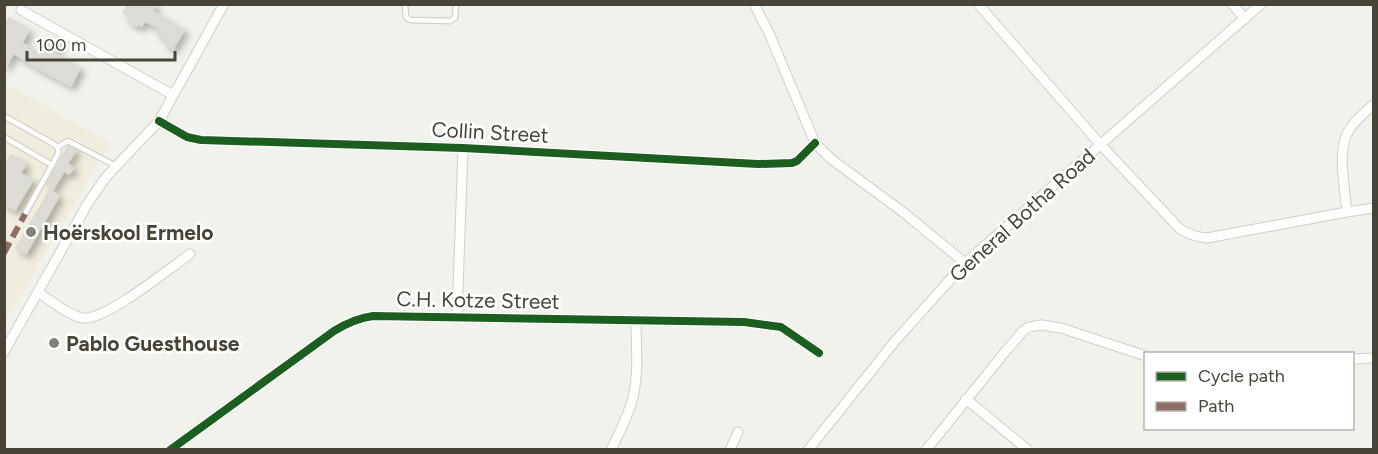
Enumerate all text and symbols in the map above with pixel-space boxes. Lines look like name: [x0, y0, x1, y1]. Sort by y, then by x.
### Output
scale bar: [27, 24, 176, 62]
text: 100 m: [36, 34, 86, 56]
street label: Collin Street: [431, 116, 549, 148]
street label: General Botha Road: [944, 143, 1100, 287]
place label: Hoërskool Ermelo: [43, 220, 213, 245]
marker: Hoërskool Ermelo: [24, 225, 38, 239]
street label: C.H. Kotze Street: [396, 286, 560, 314]
place label: Pablo Guesthouse: [66, 331, 240, 356]
marker: Pablo Guesthouse: [47, 336, 61, 350]
legend: [1144, 352, 1354, 430]
text: Cycle path: [1198, 365, 1285, 387]
text: Path: [1198, 395, 1234, 417]

